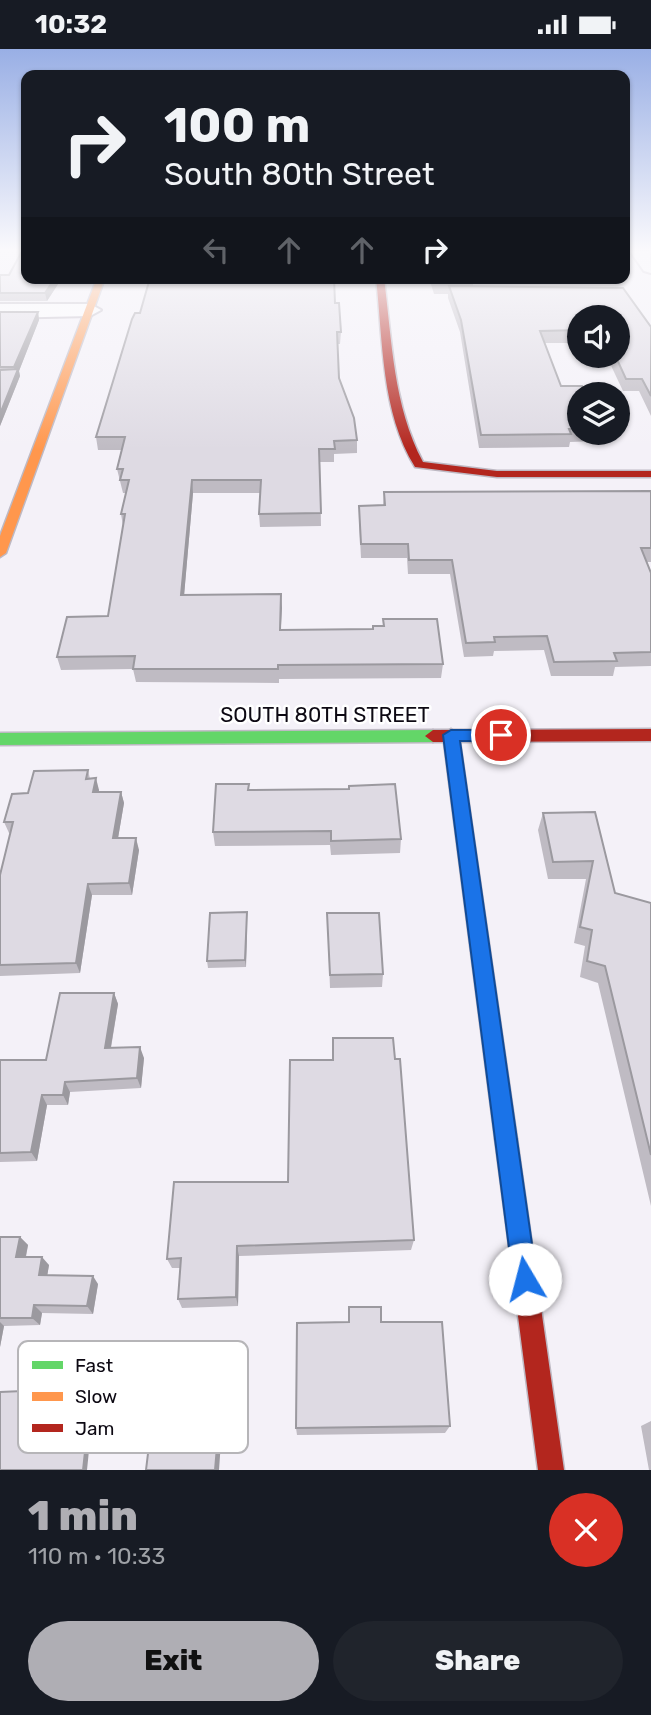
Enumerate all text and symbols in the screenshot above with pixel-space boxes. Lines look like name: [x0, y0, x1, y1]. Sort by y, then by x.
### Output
text: 10:32: [35, 9, 107, 40]
text: 100 m: [164, 96, 310, 154]
icon: right: [49, 98, 140, 189]
text: South 80th Street: [164, 155, 434, 193]
icon: left: [197, 231, 235, 269]
icon: ahead: [270, 231, 308, 269]
icon: ahead: [343, 231, 381, 269]
icon: right: [416, 231, 454, 269]
map controls: [567, 305, 630, 445]
button: sound: [567, 305, 630, 368]
button: layers: [567, 382, 630, 445]
street label: SOUTH 80TH STREET: [220, 702, 430, 727]
pin: [471, 705, 531, 765]
icon: arrive: [482, 716, 520, 754]
position arrow: [488, 1242, 562, 1316]
legend: [18, 1341, 248, 1453]
text: Fast: [75, 1354, 114, 1377]
text: Slow: [75, 1385, 117, 1408]
text: Jam: [75, 1417, 114, 1440]
text: 1 min: [28, 1491, 138, 1541]
button: close: [549, 1493, 623, 1567]
text: 110 m · 10:33: [28, 1542, 165, 1570]
button: Exit: [28, 1621, 319, 1701]
button: Share: [333, 1621, 623, 1701]

